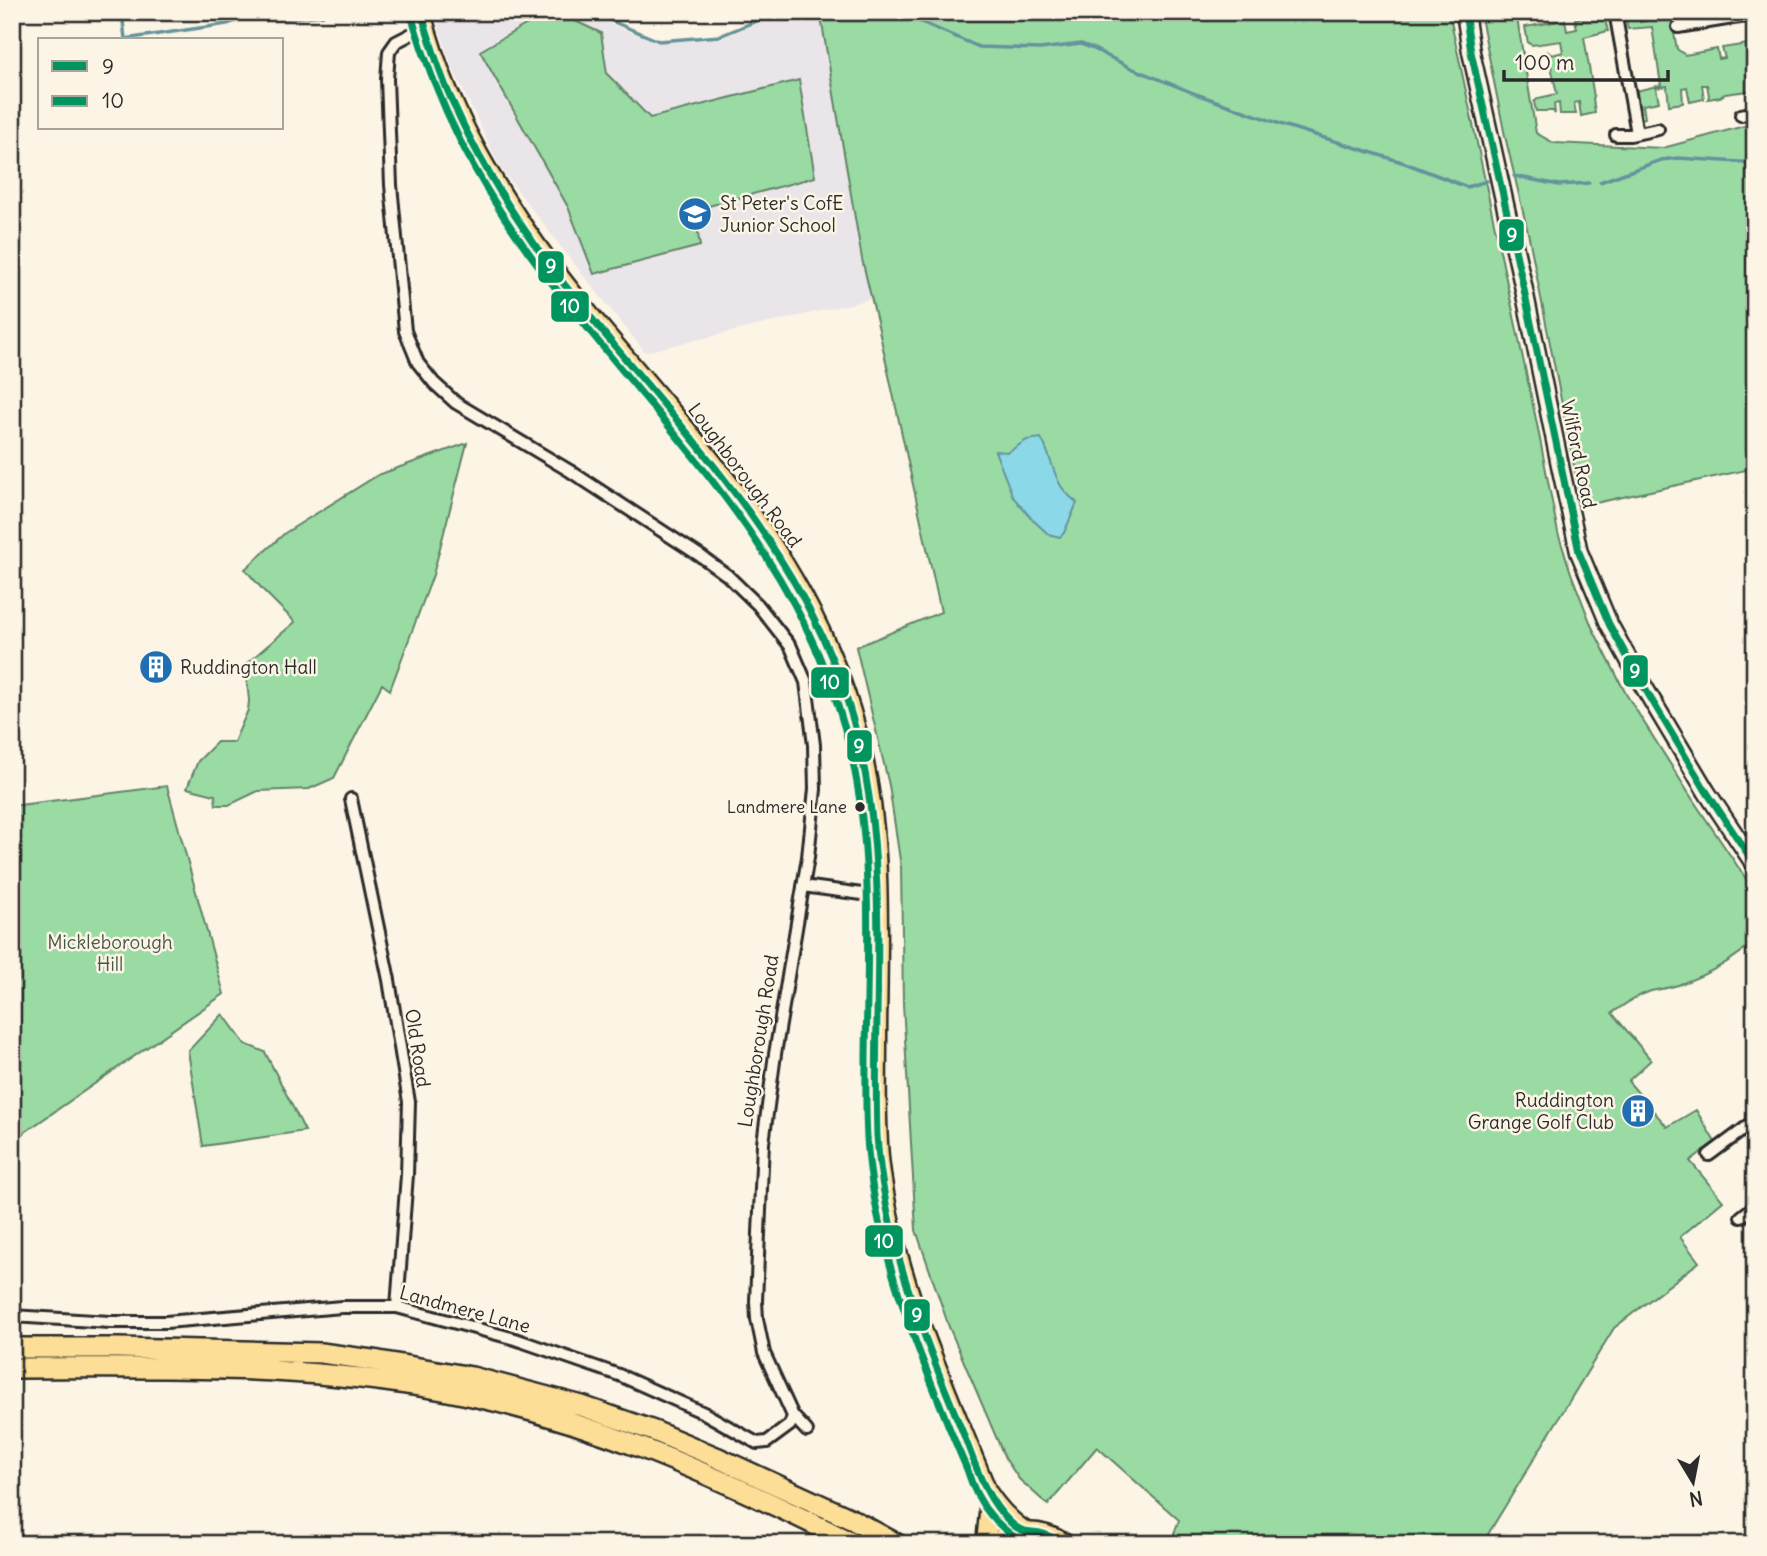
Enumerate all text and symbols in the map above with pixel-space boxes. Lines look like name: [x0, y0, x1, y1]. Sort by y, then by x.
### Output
legend: [38, 38, 284, 130]
scale bar: [1504, 38, 1669, 82]
text: 100 m: [1515, 49, 1574, 76]
text: 9: [102, 53, 114, 80]
text: 10: [102, 87, 124, 114]
place label: St Peter's CofE Junior School: [720, 191, 843, 237]
school or university icon: St Peter's CofE Junior School: [676, 195, 714, 233]
line badge: 9: [1498, 218, 1525, 252]
text: 9: [1507, 223, 1518, 247]
line badge: 9: [537, 250, 565, 284]
text: 9: [546, 254, 557, 278]
line badge: 10: [550, 290, 590, 323]
text: 10: [560, 294, 580, 318]
street label: Loughborough Road: [683, 398, 807, 552]
street label: Wilford Road: [1556, 398, 1602, 510]
building icon: Ruddington Hall: [137, 648, 175, 686]
line badge: 9: [1622, 654, 1649, 688]
place label: Ruddington Hall: [180, 655, 317, 679]
text: 9: [1630, 659, 1641, 683]
line badge: 10: [810, 666, 850, 699]
text: 10: [820, 670, 840, 694]
line badge: 9: [846, 729, 873, 763]
text: 9: [854, 734, 865, 758]
place label: Landmere Lane: [727, 796, 847, 818]
marker: Landmere Lane: [853, 800, 867, 814]
park label: Mickleborough Hill: [47, 930, 173, 976]
street label: Loughborough Road: [733, 953, 783, 1129]
street label: Old Road: [400, 1007, 436, 1089]
place label: Ruddington Grange Golf Club: [1468, 1088, 1614, 1134]
building icon: Ruddington Grange Golf Club: [1619, 1092, 1657, 1130]
line badge: 10: [864, 1224, 904, 1258]
text: 10: [874, 1229, 894, 1253]
street label: Landmere Lane: [397, 1280, 533, 1338]
line badge: 9: [903, 1298, 931, 1332]
text: 9: [912, 1303, 923, 1327]
north arrow: [1658, 1448, 1728, 1518]
text: N: [1687, 1486, 1705, 1512]

